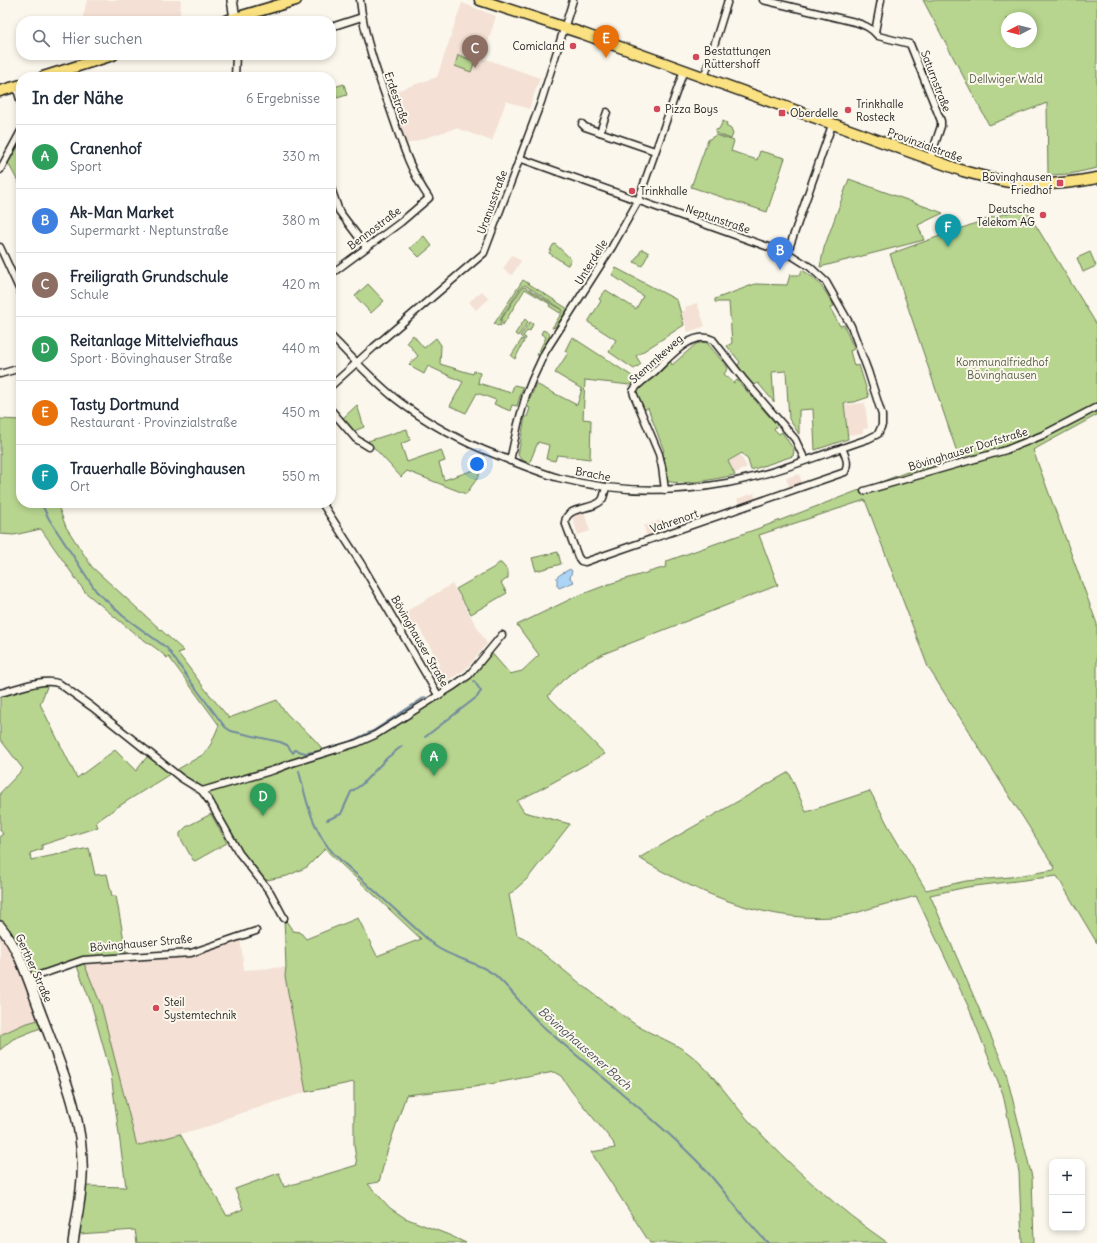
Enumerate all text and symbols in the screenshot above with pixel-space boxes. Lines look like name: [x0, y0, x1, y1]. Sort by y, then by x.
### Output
north arrow: [1001, 12, 1037, 48]
search box: [16, 16, 336, 60]
pin: E: [593, 25, 619, 58]
icon: search: [30, 27, 52, 49]
text: Hier suchen: [62, 29, 142, 48]
pin: C: [462, 35, 488, 68]
place label: Comicland: [512, 39, 566, 53]
marker: Comicland: [568, 41, 578, 51]
place label: Bestattungen Rüttershoff: [704, 44, 771, 71]
street label: Saturnstraße: [918, 48, 954, 114]
marker: Bestattungen Rüttershoff: [691, 52, 701, 62]
street label: Erdestraße: [382, 70, 412, 126]
park label: Dellwiger Wald: [969, 72, 1043, 86]
text: In der Nähe: [32, 87, 124, 109]
text: 6 Ergebnisse: [246, 90, 320, 107]
place label: Trinkhalle Rosteck: [856, 97, 903, 124]
place label: Pizza Boys: [665, 102, 718, 116]
marker: Pizza Boys: [652, 104, 662, 114]
marker: Trinkhalle Rosteck: [843, 105, 853, 115]
place label: Oberdelle: [790, 106, 838, 120]
marker: Oberdelle: [777, 108, 787, 118]
street label: Provinzialstraße: [885, 125, 965, 165]
text: Cranenhof: [70, 139, 142, 158]
text: A: [41, 148, 49, 165]
text: 330 m: [282, 148, 320, 165]
text: Sport: [70, 158, 102, 175]
street label: Uranusstraße: [474, 168, 510, 236]
place label: Bövinghausen Friedhof: [982, 170, 1052, 197]
marker: Bövinghausen Friedhof: [1055, 178, 1065, 188]
place label: Trinkhalle: [640, 184, 687, 198]
marker: Trinkhalle: [627, 186, 637, 196]
street label: Neptunstraße: [684, 201, 752, 237]
place label: Deutsche Telekom AG: [977, 202, 1035, 229]
text: Ak-Man Market: [70, 203, 174, 222]
street label: Bennostraße: [344, 203, 404, 253]
marker: Deutsche Telekom AG: [1038, 210, 1048, 220]
text: B: [41, 212, 49, 229]
text: 380 m: [282, 212, 320, 229]
pin: F: [935, 214, 961, 247]
text: Supermarkt · Neptunstraße: [70, 222, 228, 239]
street label: Unterdelle: [572, 237, 610, 287]
pin: B: [767, 237, 793, 270]
text: Freiligrath Grundschule: [70, 267, 228, 286]
text: C: [41, 276, 49, 293]
text: 420 m: [282, 276, 320, 293]
text: Schule: [70, 286, 109, 303]
text: Reitanlage Mittelviefhaus: [70, 331, 238, 350]
street label: Stemmkeweg: [626, 331, 686, 387]
text: D: [40, 340, 50, 357]
text: 440 m: [282, 340, 320, 357]
text: Sport · Bövinghauser Straße: [70, 350, 232, 367]
park label: Kommunalfriedhof Bövinghausen: [956, 355, 1049, 382]
text: Tasty Dortmund: [70, 395, 179, 414]
text: E: [41, 404, 49, 421]
text: 450 m: [282, 404, 320, 421]
text: Restaurant · Provinzialstraße: [70, 414, 237, 431]
street label: Bövinghauser Dorfstraße: [907, 424, 1029, 474]
your location: [467, 454, 487, 474]
text: Trauerhalle Bövinghausen: [70, 459, 245, 478]
street label: Brache: [574, 464, 612, 484]
text: F: [41, 468, 49, 485]
text: 550 m: [282, 468, 320, 485]
text: Ort: [70, 478, 90, 495]
street label: Vahrenort: [648, 506, 700, 536]
street label: Bövinghauser Straße: [388, 593, 452, 689]
pin: A: [421, 743, 447, 776]
pin: D: [250, 783, 276, 816]
street label: Gerther Straße: [13, 932, 55, 1005]
street label: Bövinghauser Straße: [89, 932, 193, 954]
place label: Steil Systemtechnik: [164, 995, 237, 1022]
marker: Steil Systemtechnik: [151, 1003, 161, 1013]
water label: Bövinghausener Bach: [535, 1004, 635, 1093]
map controls: [1049, 1159, 1085, 1231]
button: +: [1049, 1159, 1085, 1195]
button: −: [1049, 1195, 1085, 1231]

